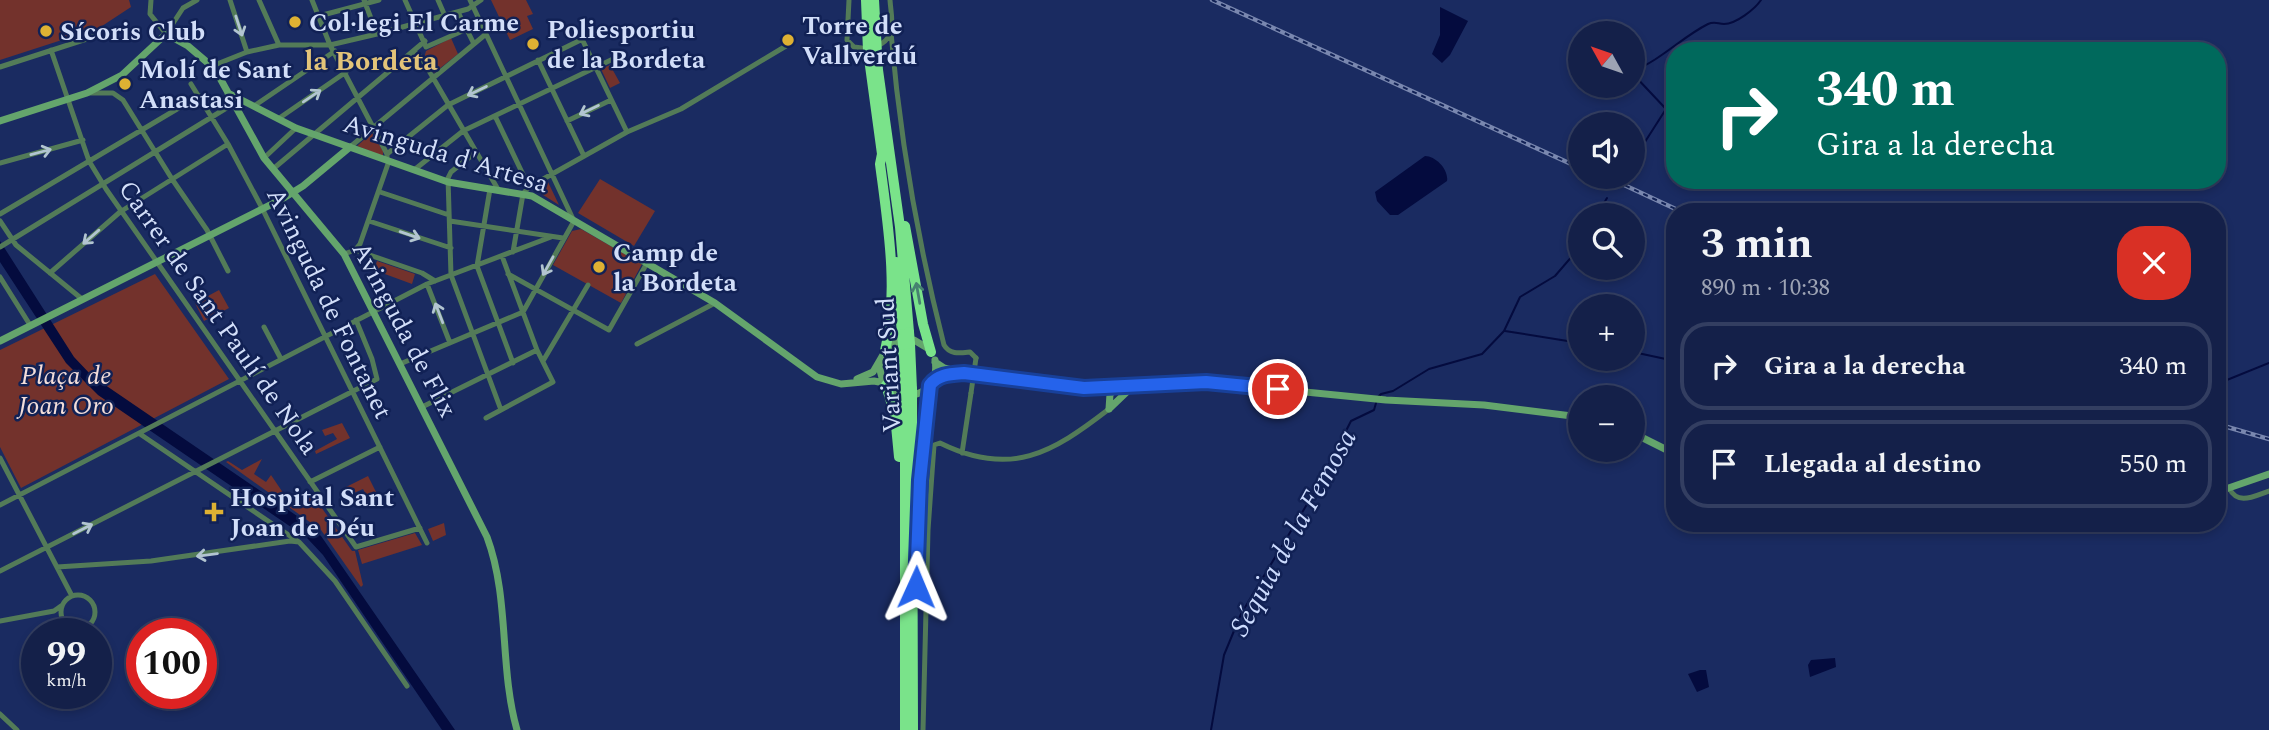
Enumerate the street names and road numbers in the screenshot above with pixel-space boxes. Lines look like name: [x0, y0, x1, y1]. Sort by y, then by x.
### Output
street label: Avinguda d'Artesa: [338, 104, 554, 204]
street label: Carrer de Sant Paulí de Nola: [108, 172, 329, 463]
street label: Avinguda de Fontanet: [256, 181, 403, 426]
street label: Avinguda de Flix: [341, 234, 467, 425]
street label: Variant Sud: [865, 296, 913, 434]

